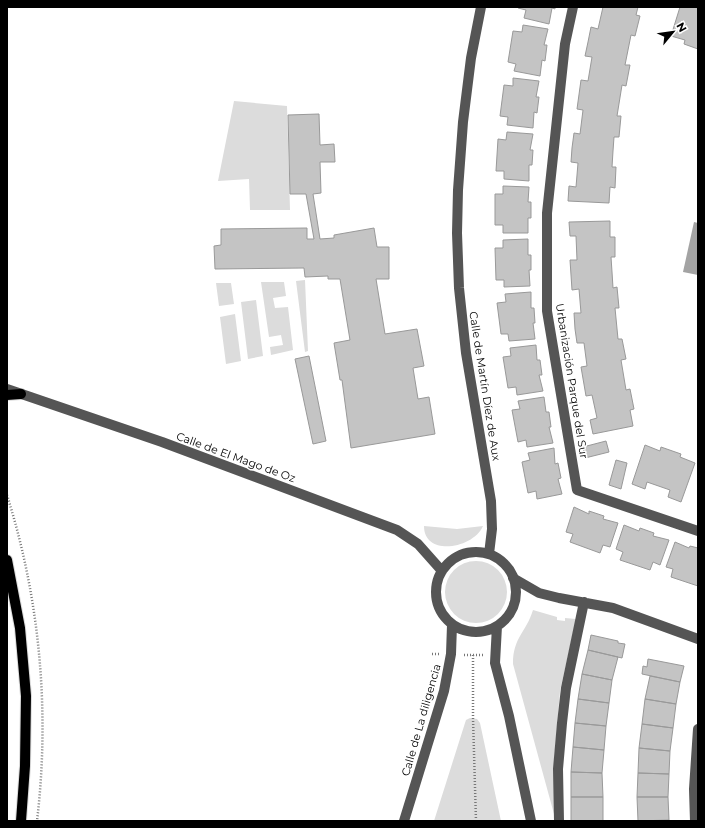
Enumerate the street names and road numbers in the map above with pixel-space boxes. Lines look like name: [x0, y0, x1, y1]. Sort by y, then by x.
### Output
street label: Urbanización Parque del Sur: [553, 302, 591, 460]
street label: Calle de Martín Díez de Aux: [466, 310, 504, 462]
street label: Calle de El Mago de Oz: [174, 429, 298, 485]
street label: Calle de La diligencia: [398, 662, 444, 778]

